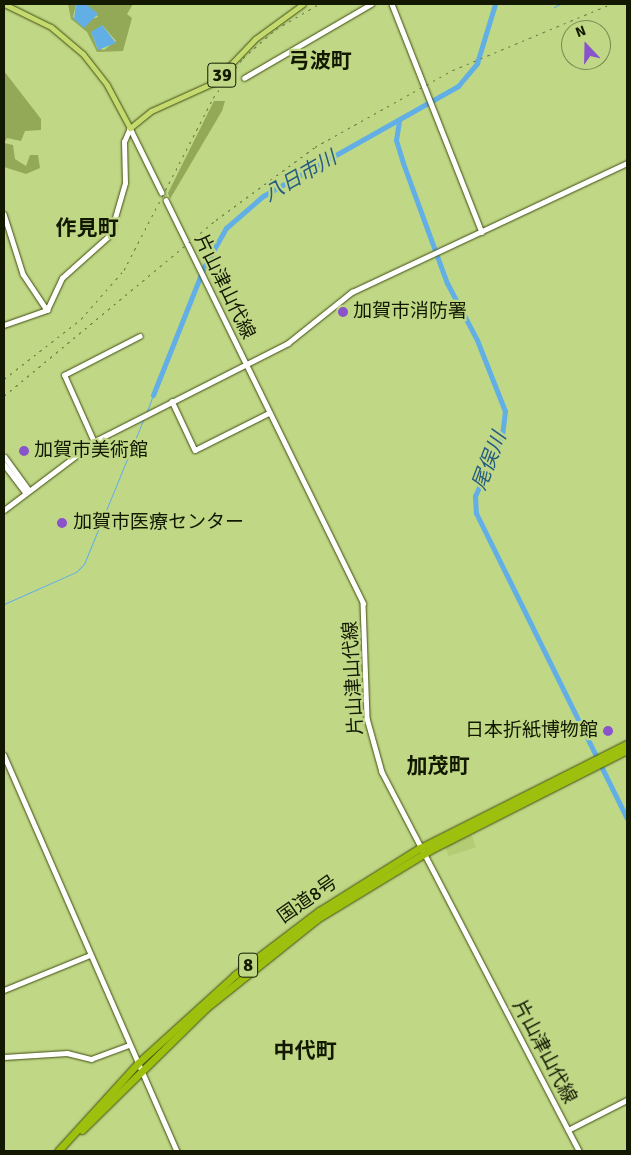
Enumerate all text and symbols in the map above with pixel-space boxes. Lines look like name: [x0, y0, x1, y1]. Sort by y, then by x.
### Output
north arrow: [561, 20, 611, 70]
text: N: [573, 22, 588, 41]
district label: 弓波町: [289, 48, 351, 74]
road number: 39: [207, 60, 237, 90]
water label: 八日市川: [259, 146, 341, 206]
district label: 作見町: [56, 215, 118, 241]
street label: 片山津山代線: [189, 231, 259, 343]
place label: 加賀市消防署: [353, 301, 467, 323]
marker: 加賀市消防署: [337, 306, 349, 318]
water label: 尾俣川: [467, 429, 511, 493]
place label: 加賀市美術館: [34, 440, 148, 462]
marker: 加賀市美術館: [18, 445, 30, 457]
place label: 加賀市医療センター: [73, 512, 244, 534]
marker: 加賀市医療センター: [55, 516, 69, 530]
street label: 片山津山代線: [340, 620, 368, 736]
place label: 日本折紙博物館: [465, 720, 598, 742]
marker: 日本折紙博物館: [602, 725, 614, 737]
district label: 加茂町: [407, 753, 469, 779]
street label: 国道8号: [274, 871, 342, 929]
road number: 8: [238, 950, 258, 980]
street label: 片山津山代線: [507, 996, 581, 1108]
district label: 中代町: [274, 1038, 336, 1064]

